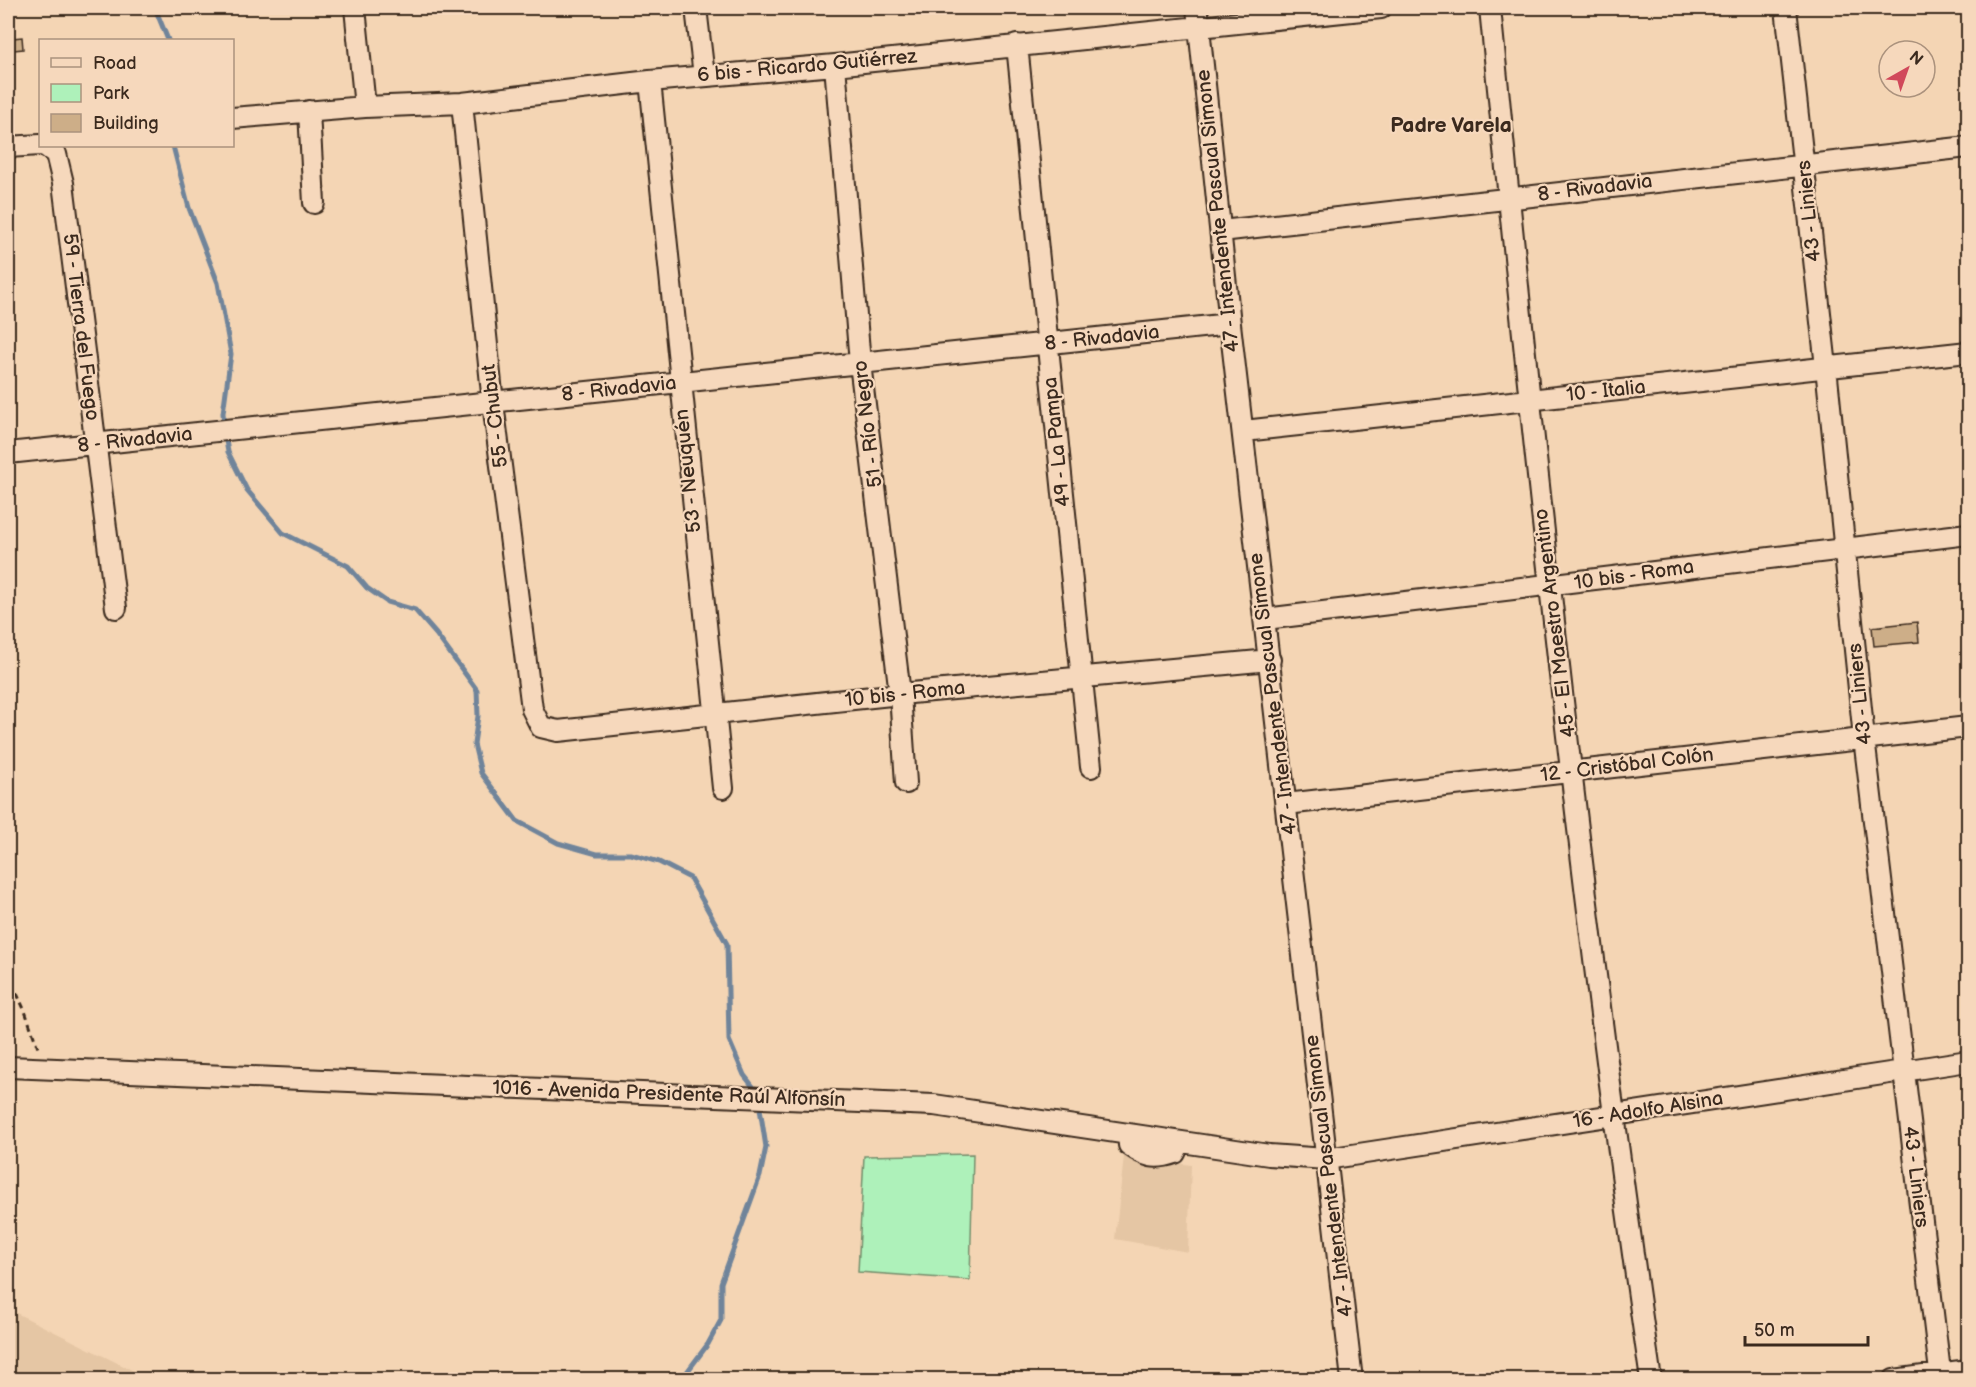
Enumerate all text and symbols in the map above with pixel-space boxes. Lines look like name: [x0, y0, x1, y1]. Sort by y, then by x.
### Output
legend: [39, 39, 234, 147]
north arrow: [1877, 39, 1937, 99]
street label: 6 bis - Ricardo Gutiérrez: [696, 44, 918, 88]
text: N: [1905, 48, 1926, 70]
text: Road: [93, 53, 137, 74]
street label: 47 - Intendente Pascual Simone: [1191, 68, 1245, 354]
text: Park: [93, 83, 129, 104]
text: Building: [93, 113, 159, 134]
district label: Padre Varela: [1390, 113, 1512, 138]
street label: 43 - Liniers: [1792, 159, 1826, 263]
street label: 8 - Rivadavia: [1536, 169, 1654, 207]
street label: 59 - Tierra del Fuego: [58, 232, 104, 422]
street label: 8 - Rivadavia: [1043, 320, 1161, 356]
street label: 51 - Río Negro: [848, 359, 888, 489]
street label: 55 - Chubut: [477, 363, 513, 469]
street label: 8 - Rivadavia: [560, 371, 678, 407]
street label: 10 - Italia: [1565, 375, 1647, 407]
street label: 49 - La Pampa: [1038, 376, 1076, 508]
street label: 53 - Neuquén: [670, 408, 706, 534]
street label: 8 - Rivadavia: [76, 422, 194, 458]
street label: 45 - El Maestro Argentino: [1529, 507, 1581, 739]
street label: 47 - Intendente Pascual Simone: [1244, 551, 1302, 837]
street label: 10 bis - Roma: [1573, 555, 1695, 595]
street label: 43 - Liniers: [1843, 642, 1877, 746]
street label: 10 bis - Roma: [844, 676, 966, 712]
street label: 12 - Cristóbal Colón: [1539, 742, 1715, 788]
street label: 47 - Intendente Pascual Simone: [1300, 1033, 1358, 1319]
street label: 1016 - Avenida Presidente Raúl Alfonsín: [492, 1076, 846, 1112]
street label: 16 - Adolfo Alsina: [1571, 1086, 1725, 1134]
street label: 43 - Liniers: [1898, 1125, 1934, 1229]
scale bar: [1745, 1309, 1868, 1347]
text: 50 m: [1754, 1320, 1795, 1341]

